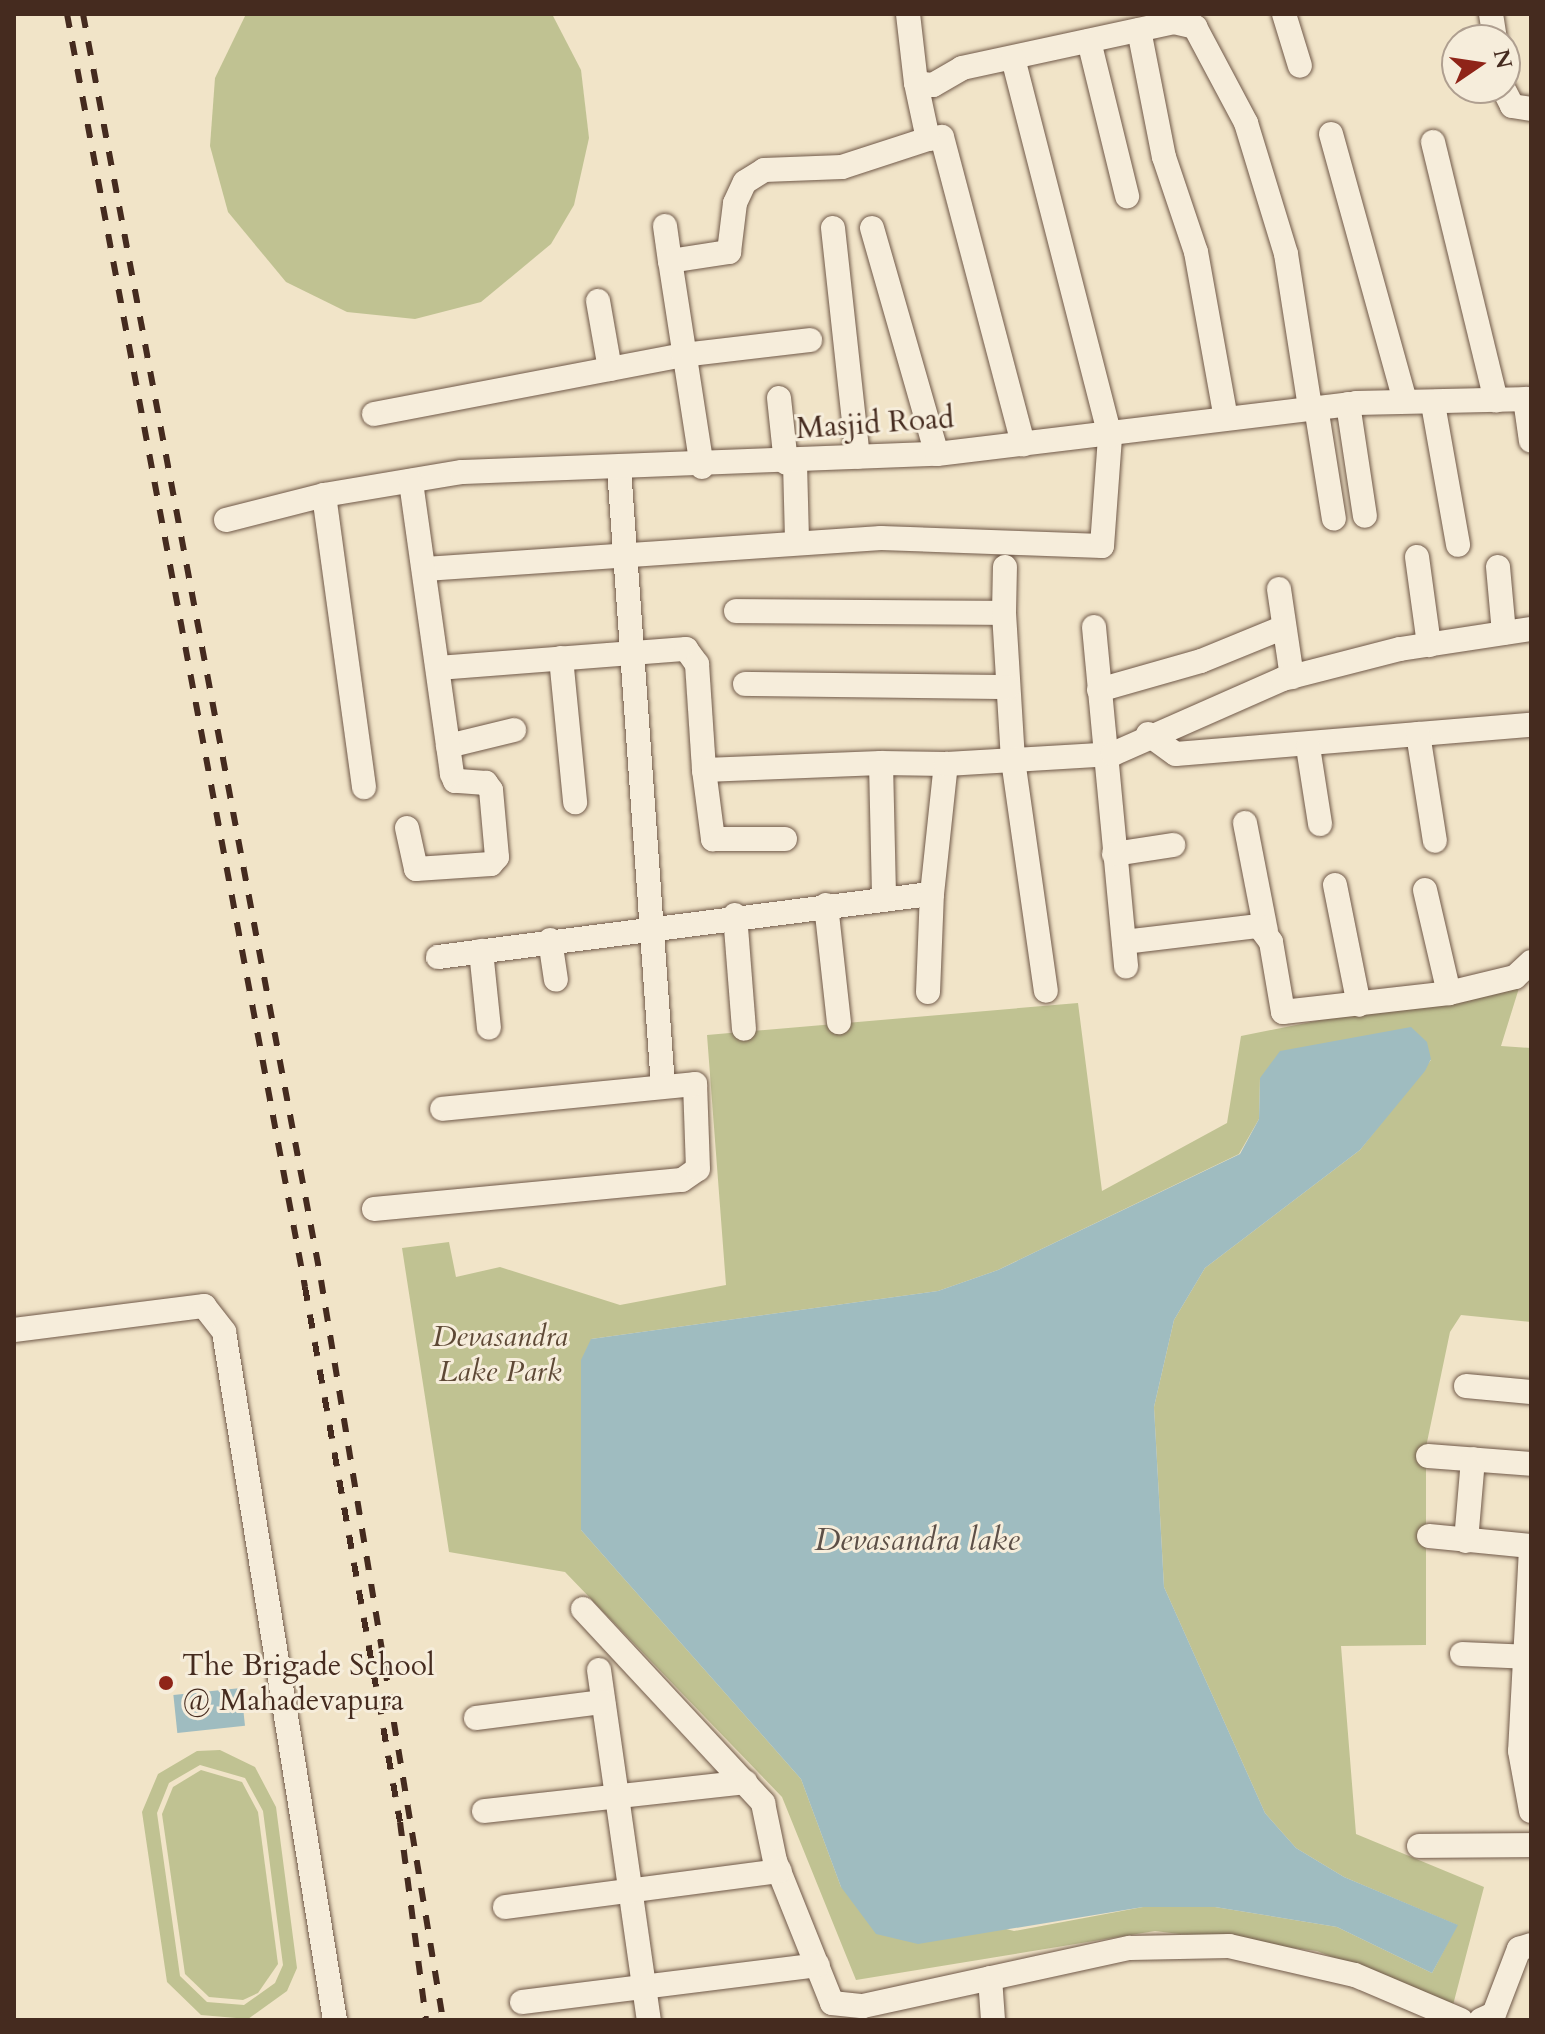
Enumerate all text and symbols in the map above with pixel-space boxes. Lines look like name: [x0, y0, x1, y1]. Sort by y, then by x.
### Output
north arrow: [1441, 24, 1521, 104]
text: N: [1486, 46, 1519, 72]
street label: Masjid Road: [795, 401, 955, 447]
park label: Devasandra Lake Park: [432, 1319, 568, 1390]
water label: Devasandra lake: [815, 1521, 1019, 1559]
place label: The Brigade School @ Mahadevapura: [182, 1648, 435, 1718]
marker: The Brigade School @ Mahadevapura: [157, 1674, 175, 1692]

